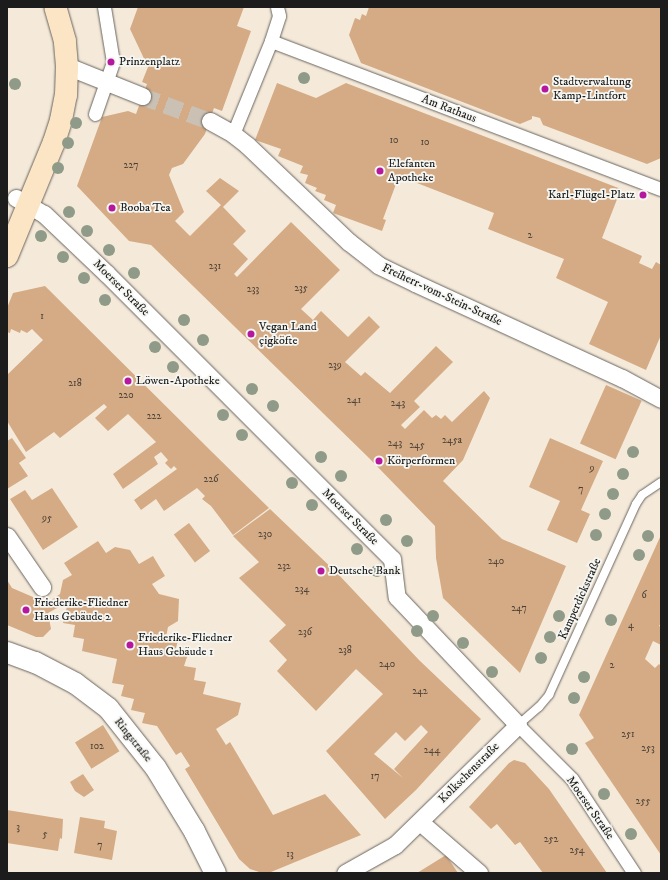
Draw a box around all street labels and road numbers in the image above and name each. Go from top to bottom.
street label: Am Rathaus [420,92,478,126]
street label: Moerser Straße [90,257,152,319]
street label: Freiherr-vom-Stein-Straße [380,261,504,329]
street label: Moerser Straße [319,486,381,548]
street label: Kamperdickstraße [556,556,604,642]
street label: Ringstraße [111,715,155,765]
street label: Kolkschenstraße [436,740,502,806]
street label: Moerser Straße [563,774,617,842]

